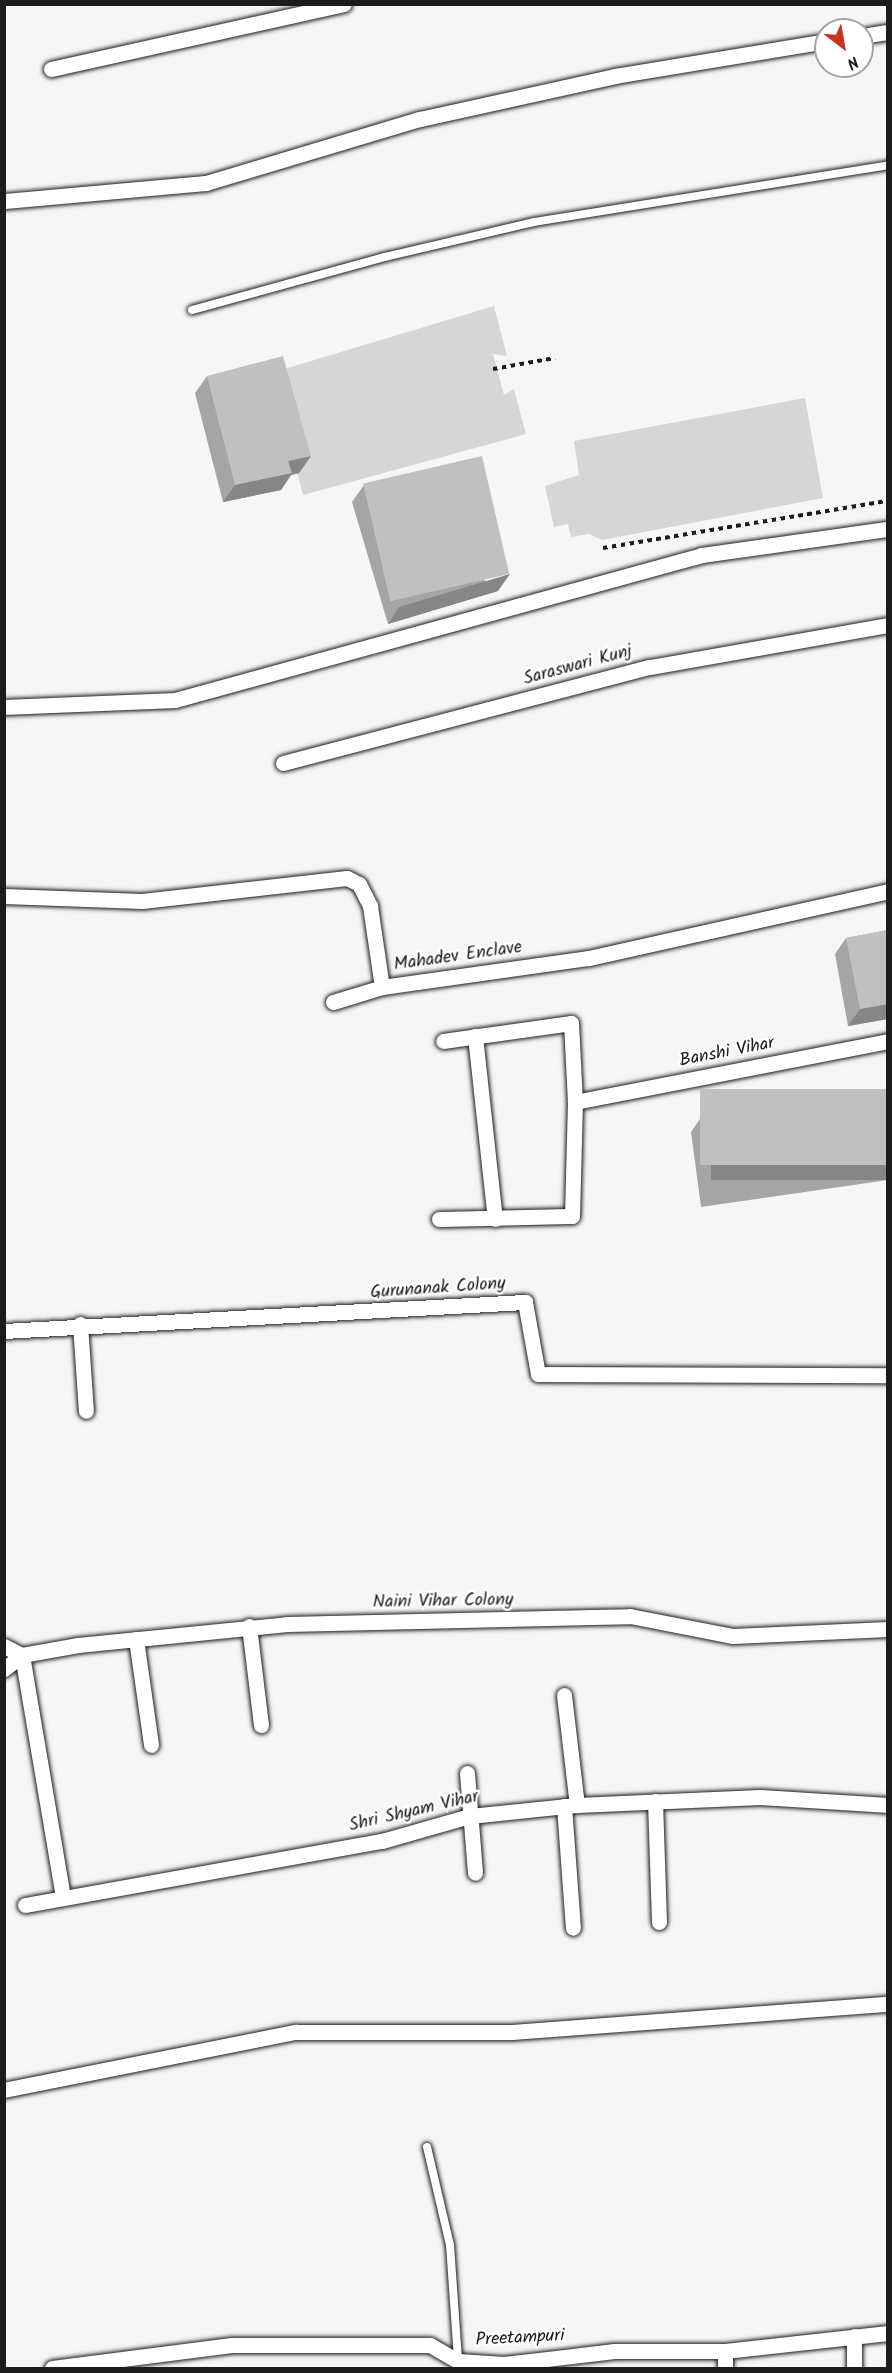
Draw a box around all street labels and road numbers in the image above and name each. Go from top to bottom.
street label: Saraswari Kunj [521,641,635,691]
street label: Mahadev Enclave [392,937,524,977]
street label: Banshi Vihar [678,1033,776,1073]
street label: Gurunanak Colony [370,1273,506,1305]
street label: Naini Vihar Colony [372,1590,514,1614]
street label: Shri Shyam Vihar [347,1787,481,1837]
street label: Preetampuri [475,2326,565,2352]

